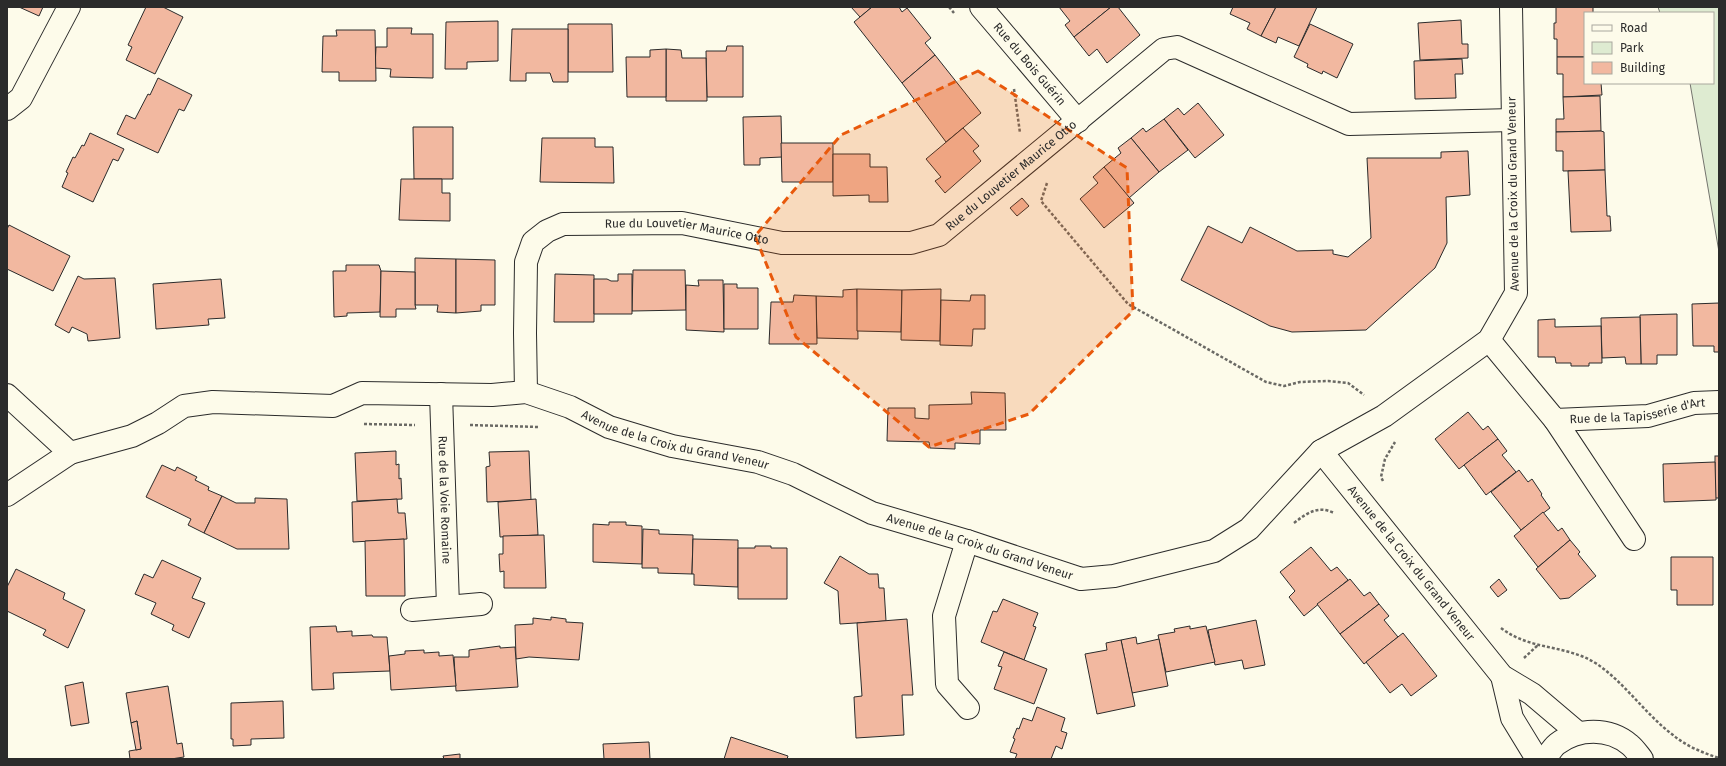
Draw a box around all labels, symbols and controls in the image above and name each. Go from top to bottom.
legend [1584,12,1714,84]
street label: Rue du Bois Guérin [991,20,1069,108]
text: Road [1620,21,1648,35]
text: Park [1620,41,1644,55]
text: Building [1620,61,1666,75]
street label: Avenue de la Croix du Grand Veneur [1504,96,1522,291]
street label: Rue du Louvetier Maurice Otto [943,117,1079,234]
street label: Rue du Louvetier Maurice Otto [605,216,770,247]
street label: Rue de la Tapisserie d'Art [1569,396,1706,426]
street label: Avenue de la Croix du Grand Veneur [579,407,771,472]
street label: Rue de la Voie Romaine [435,435,454,564]
street label: Avenue de la Croix du Grand Veneur [1345,483,1478,644]
street label: Avenue de la Croix du Grand Veneur [885,511,1075,583]

